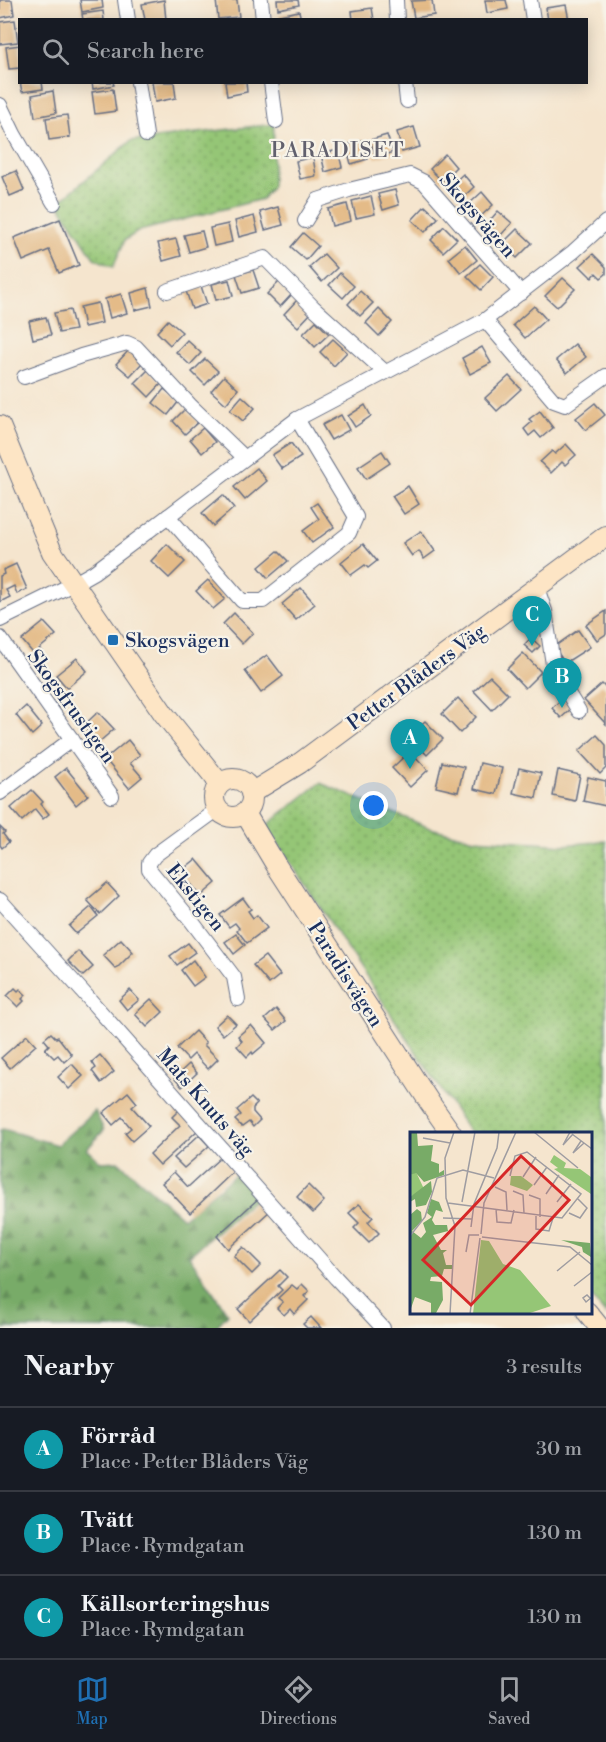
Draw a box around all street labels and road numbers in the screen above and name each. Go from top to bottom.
street label: Skogsvägen [433,168,521,264]
street label: Petter Blåders Väg [343,619,492,737]
street label: Skogsfrustigen [21,645,121,769]
street label: Ekstigen [160,859,230,937]
street label: Paradisvägen [301,917,388,1032]
street label: Mats Knuts väg [151,1043,259,1163]

